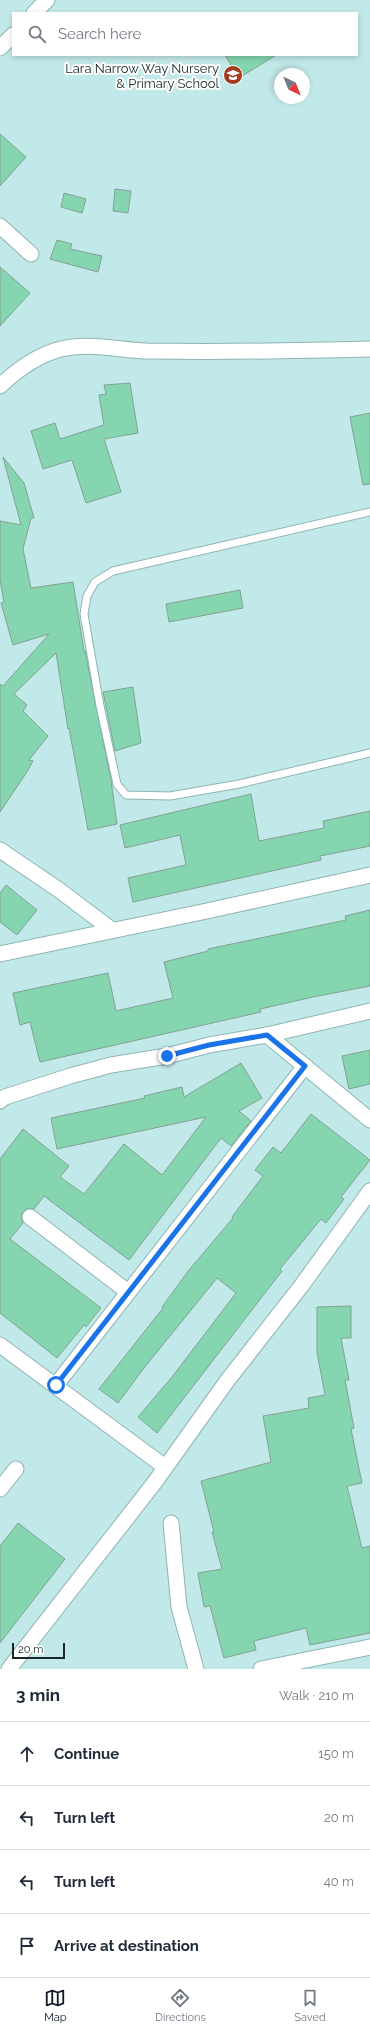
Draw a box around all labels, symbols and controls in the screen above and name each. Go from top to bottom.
search box [12,12,358,56]
icon: search [26,23,48,45]
text: Search here [58,25,141,43]
place label: Lara Narrow Way Nursery & Primary School [65,61,219,91]
school or university icon: Lara Narrow Way Nursery & Primary School [222,64,244,86]
north arrow [274,68,310,104]
route end [158,1047,176,1065]
route start [47,1376,65,1394]
scale bar [12,1641,65,1660]
text: 20 m [18,1643,43,1656]
text: 3 min [16,1685,60,1705]
text: Walk · 210 m [279,1688,354,1703]
icon: ahead [16,1743,38,1765]
text: Continue [54,1745,119,1763]
text: 150 m [318,1746,354,1761]
icon: left [16,1807,38,1829]
text: Turn left [54,1809,115,1827]
text: 20 m [324,1810,354,1825]
icon: left [16,1871,38,1893]
text: Turn left [54,1873,115,1891]
text: 40 m [324,1874,354,1889]
icon: arrive [16,1935,38,1957]
text: Arrive at destination [54,1937,199,1955]
tab: Map [44,1987,67,2024]
tab: Directions [155,1987,206,2024]
tab: Saved [294,1987,326,2024]

